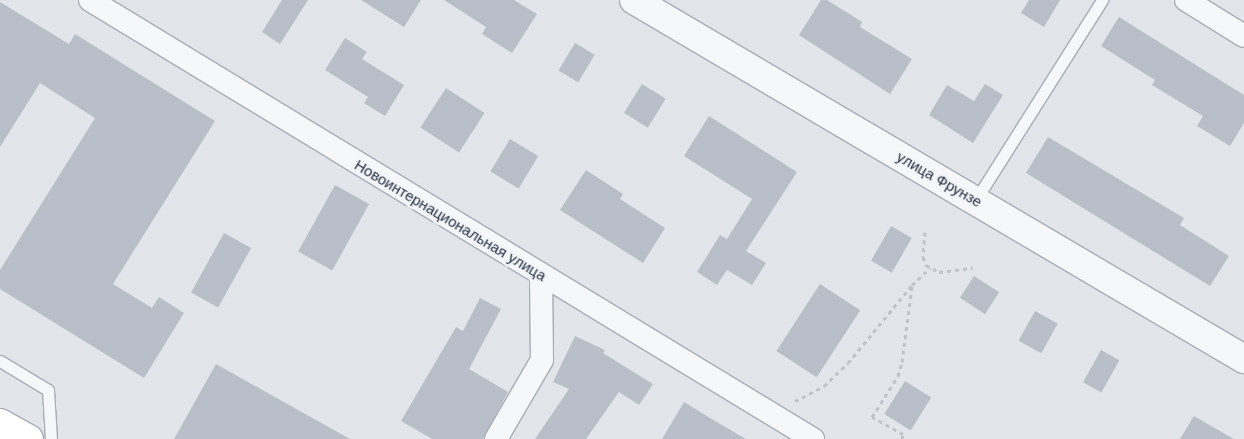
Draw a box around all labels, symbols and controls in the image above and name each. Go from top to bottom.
street label: улица Фрунзе [893,148,985,212]
street label: Новоинтернациональная улица [351,157,549,285]

